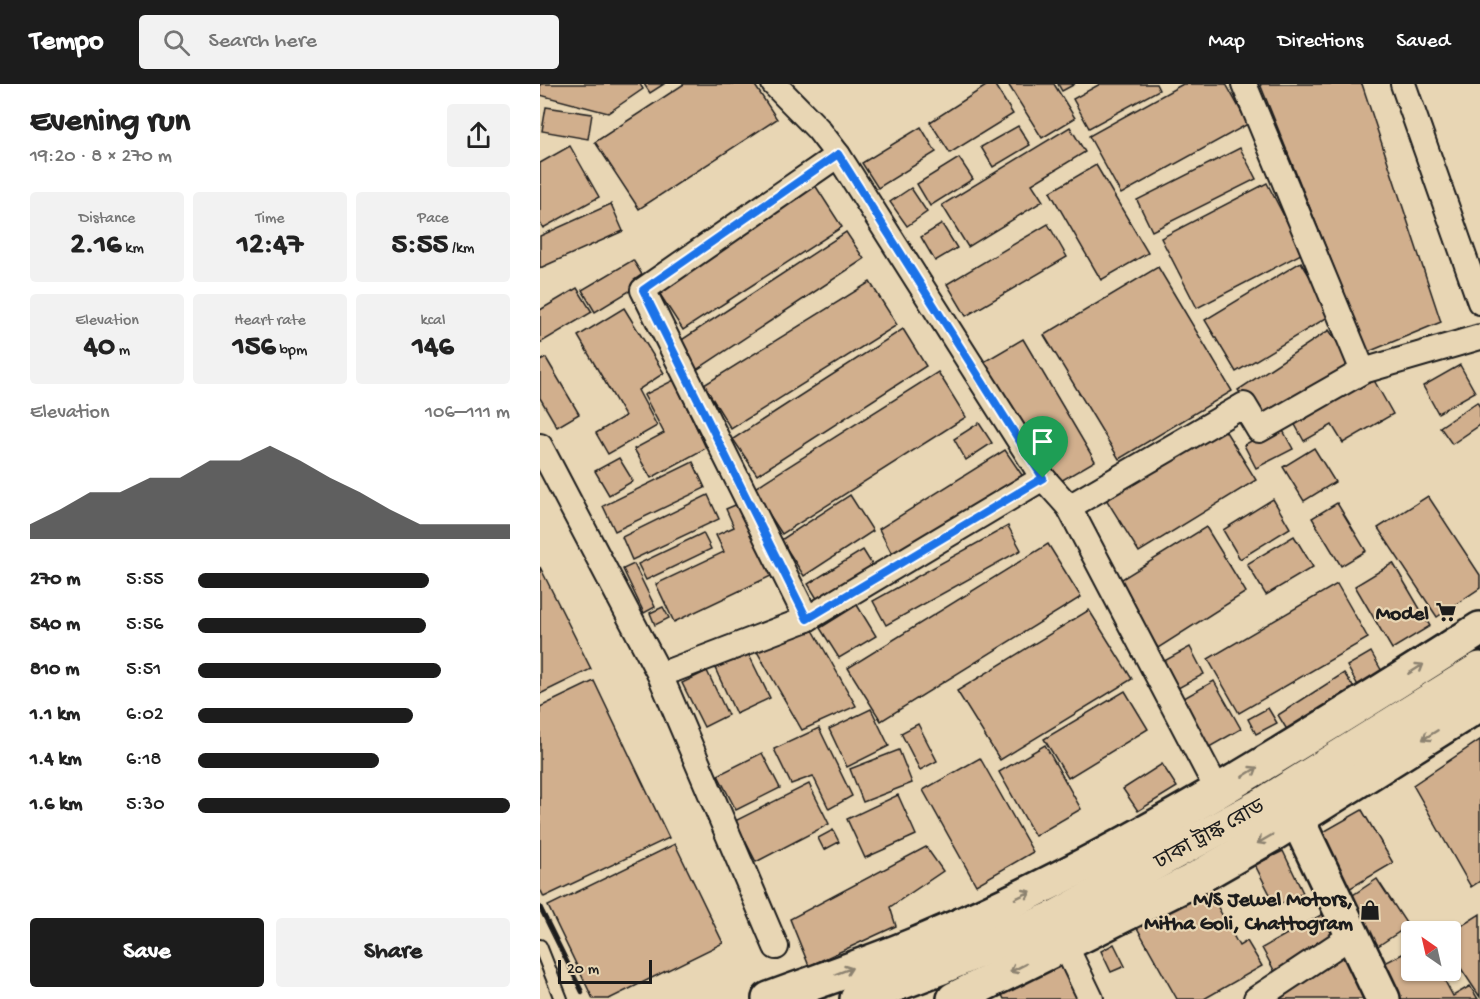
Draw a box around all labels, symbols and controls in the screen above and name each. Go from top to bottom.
search box [139,15,559,69]
text: Tempo [30,26,103,59]
icon: search [160,26,193,59]
text: Search here [208,29,317,55]
text: Map [1208,30,1245,55]
text: Directions [1278,30,1363,55]
text: Saved [1396,30,1450,55]
text: Evening run [30,104,190,142]
button: share [447,104,510,167]
text: 19:20 · 8 × 270 m [30,146,172,169]
text: Distance [79,210,135,229]
text: Time [255,210,285,229]
text: Pace [417,210,449,229]
text: 2.16 [70,229,122,264]
text: 12:47 [237,229,303,264]
text: 5:55 [392,229,448,264]
text: km [122,240,144,259]
text: /km [448,240,474,259]
text: Elevation [75,312,139,331]
text: Heart rate [234,312,306,331]
text: kcal [421,312,445,331]
text: 40 [84,331,115,366]
text: 156 [233,331,276,366]
text: 146 [412,331,454,366]
text: m [115,342,130,361]
text: bpm [276,342,307,361]
text: Elevation [30,402,110,425]
text: 106–111 m [425,402,510,425]
pin [1017,416,1068,478]
icon: arrive [1026,425,1059,458]
text: 270 m [30,569,81,592]
text: 5:55 [126,569,164,592]
supermarket icon: Model [1434,600,1458,624]
place label: Model [1376,603,1429,628]
text: 540 m [30,614,80,637]
text: 5:56 [126,614,163,637]
text: 810 m [30,659,79,682]
text: 5:51 [126,659,161,682]
one-way arrow [1407,663,1424,676]
text: 1.1 km [30,704,80,727]
text: 6:02 [126,704,164,727]
one-way arrow [1422,729,1439,742]
text: 1.4 km [30,749,82,772]
text: 6:18 [126,749,161,772]
one-way arrow [1241,765,1258,777]
street label: ঢাকা ট্রাঙ্ক রোড [1149,792,1271,877]
text: 1.6 km [30,794,82,817]
text: 5:30 [126,794,165,817]
one-way arrow [1257,833,1274,845]
one-way arrow [1014,888,1032,900]
place label: M/S Jewel Motors, Mitha Goli, Chattogram [1144,889,1353,938]
shop icon: M/S Jewel Motors, Mitha Goli, Chattogram [1358,898,1382,922]
button: Save [30,918,264,987]
button: Share [276,918,510,987]
north arrow [1401,921,1461,981]
map controls [1401,921,1461,981]
scale bar [558,957,652,984]
text: 20 m [567,961,599,980]
one-way arrow [1010,963,1028,975]
one-way arrow [834,965,853,976]

